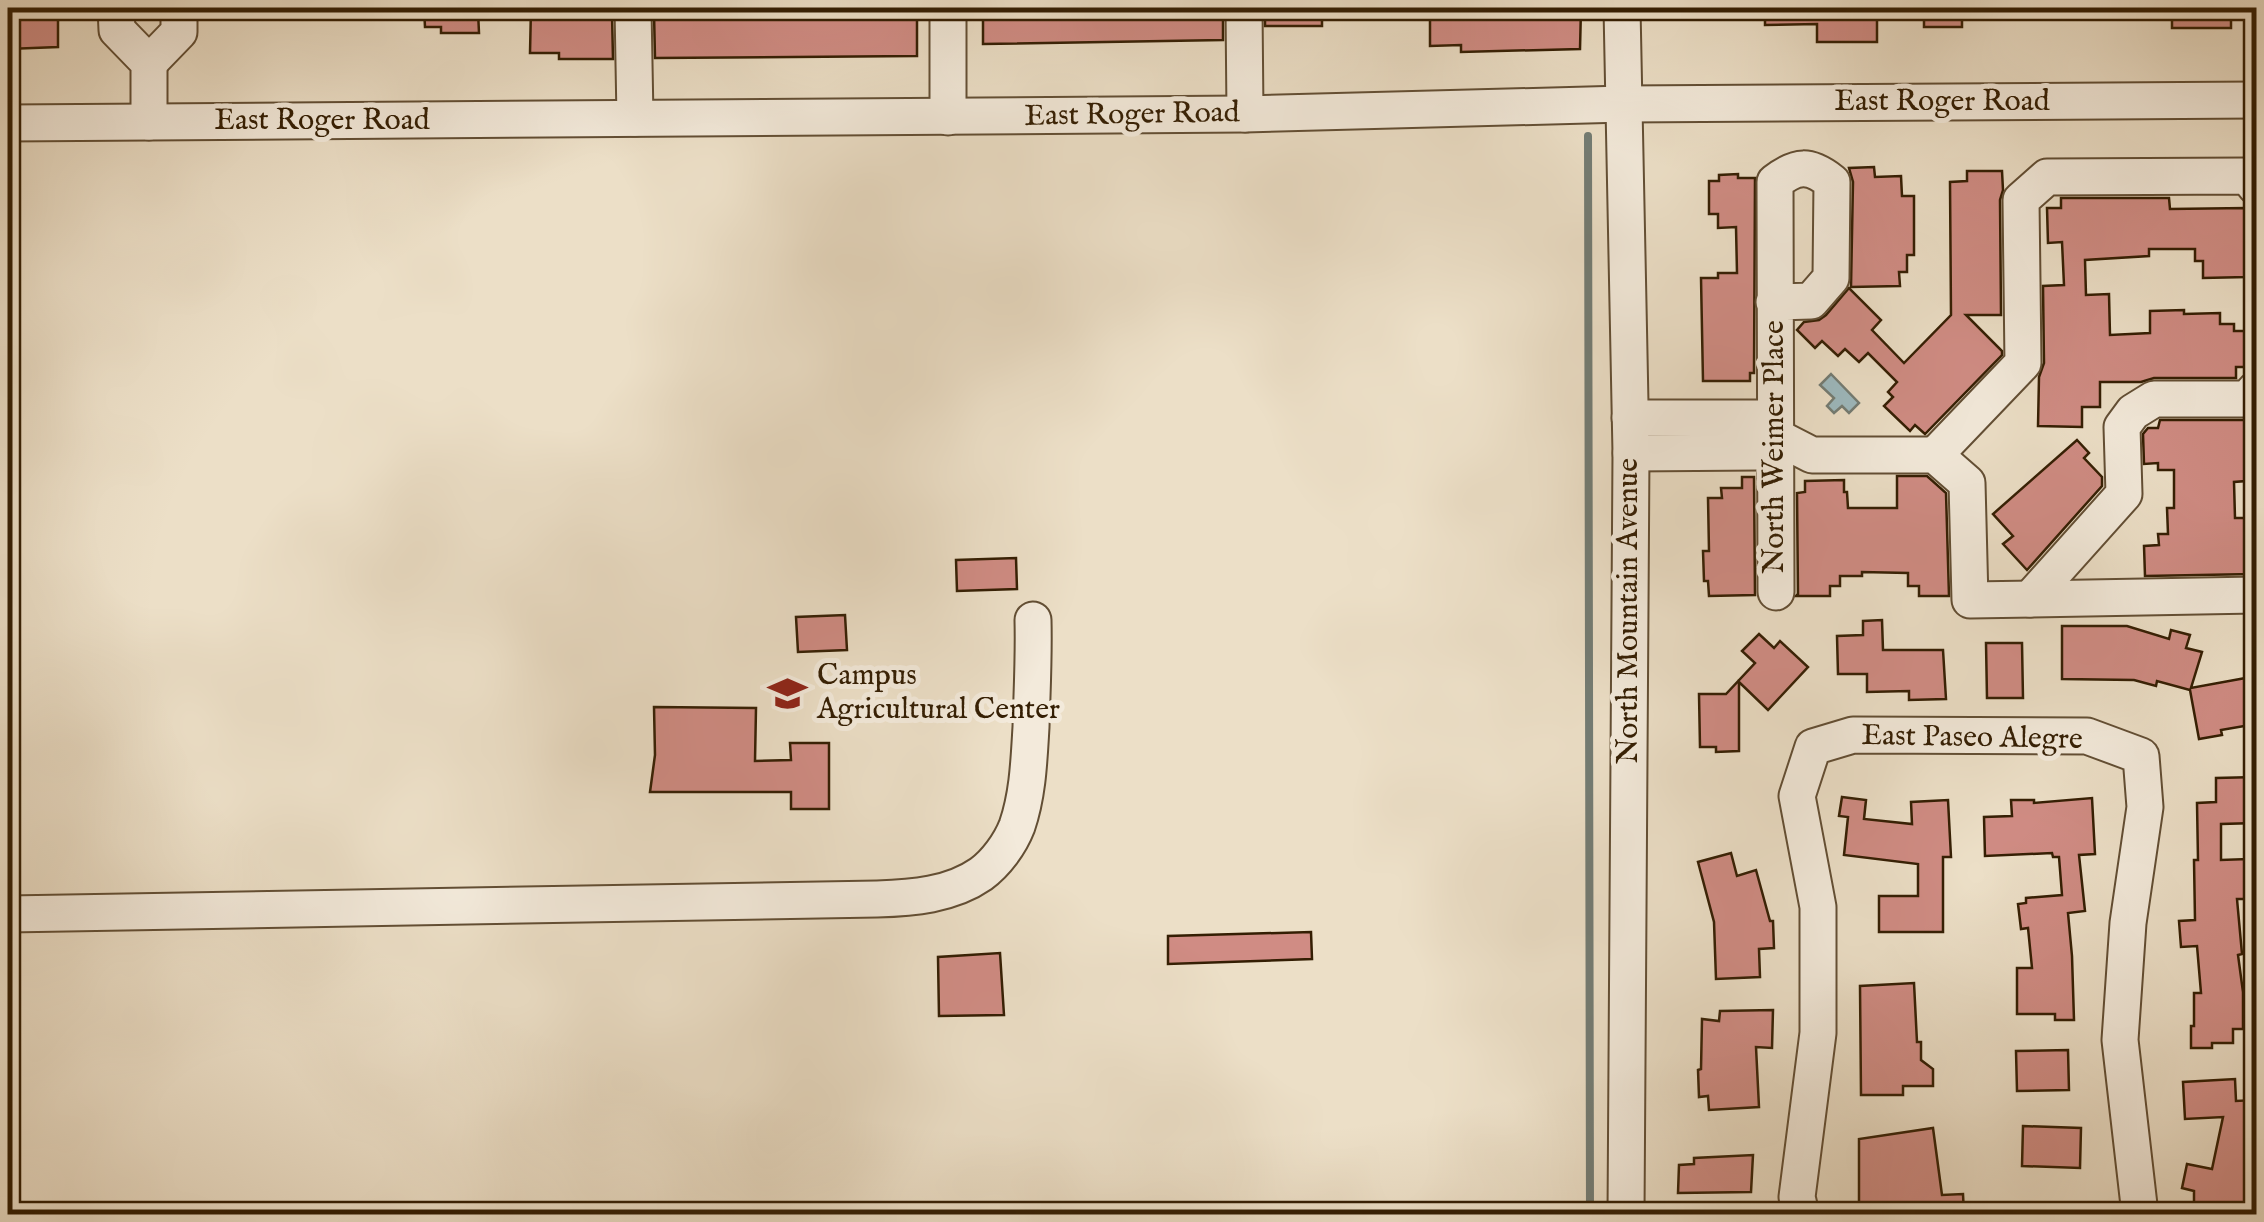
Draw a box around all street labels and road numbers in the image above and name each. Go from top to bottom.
street label: East Roger Road [1834,83,2051,121]
street label: East Roger Road [1024,94,1241,136]
street label: East Roger Road [214,102,431,140]
street label: North Weimer Place [1756,320,1794,574]
street label: North Mountain Avenue [1610,458,1648,764]
street label: East Paseo Alegre [1861,717,2083,759]

